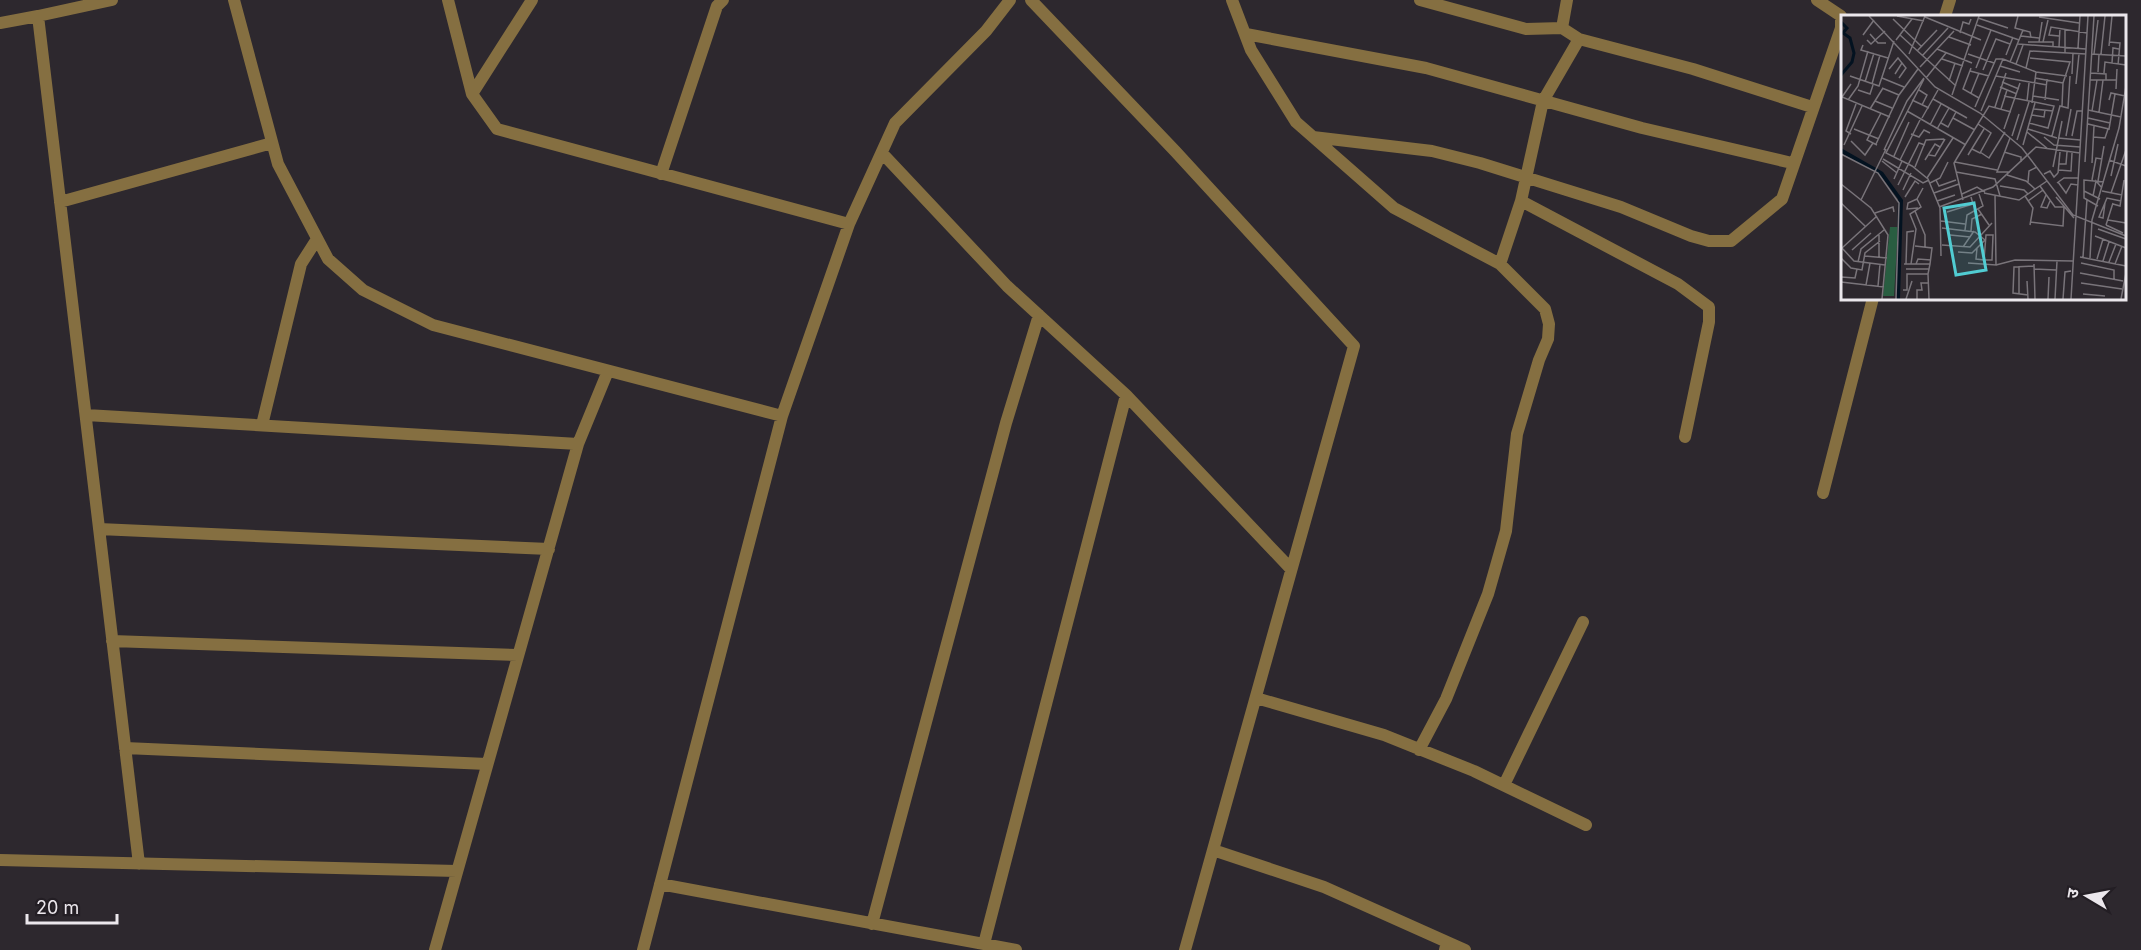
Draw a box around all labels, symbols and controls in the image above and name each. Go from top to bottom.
inset map [1841,15,2126,300]
north arrow [2057,866,2117,926]
text: उ [2062,886,2083,900]
scale bar [27,887,117,925]
text: 20 m [36,897,79,918]

